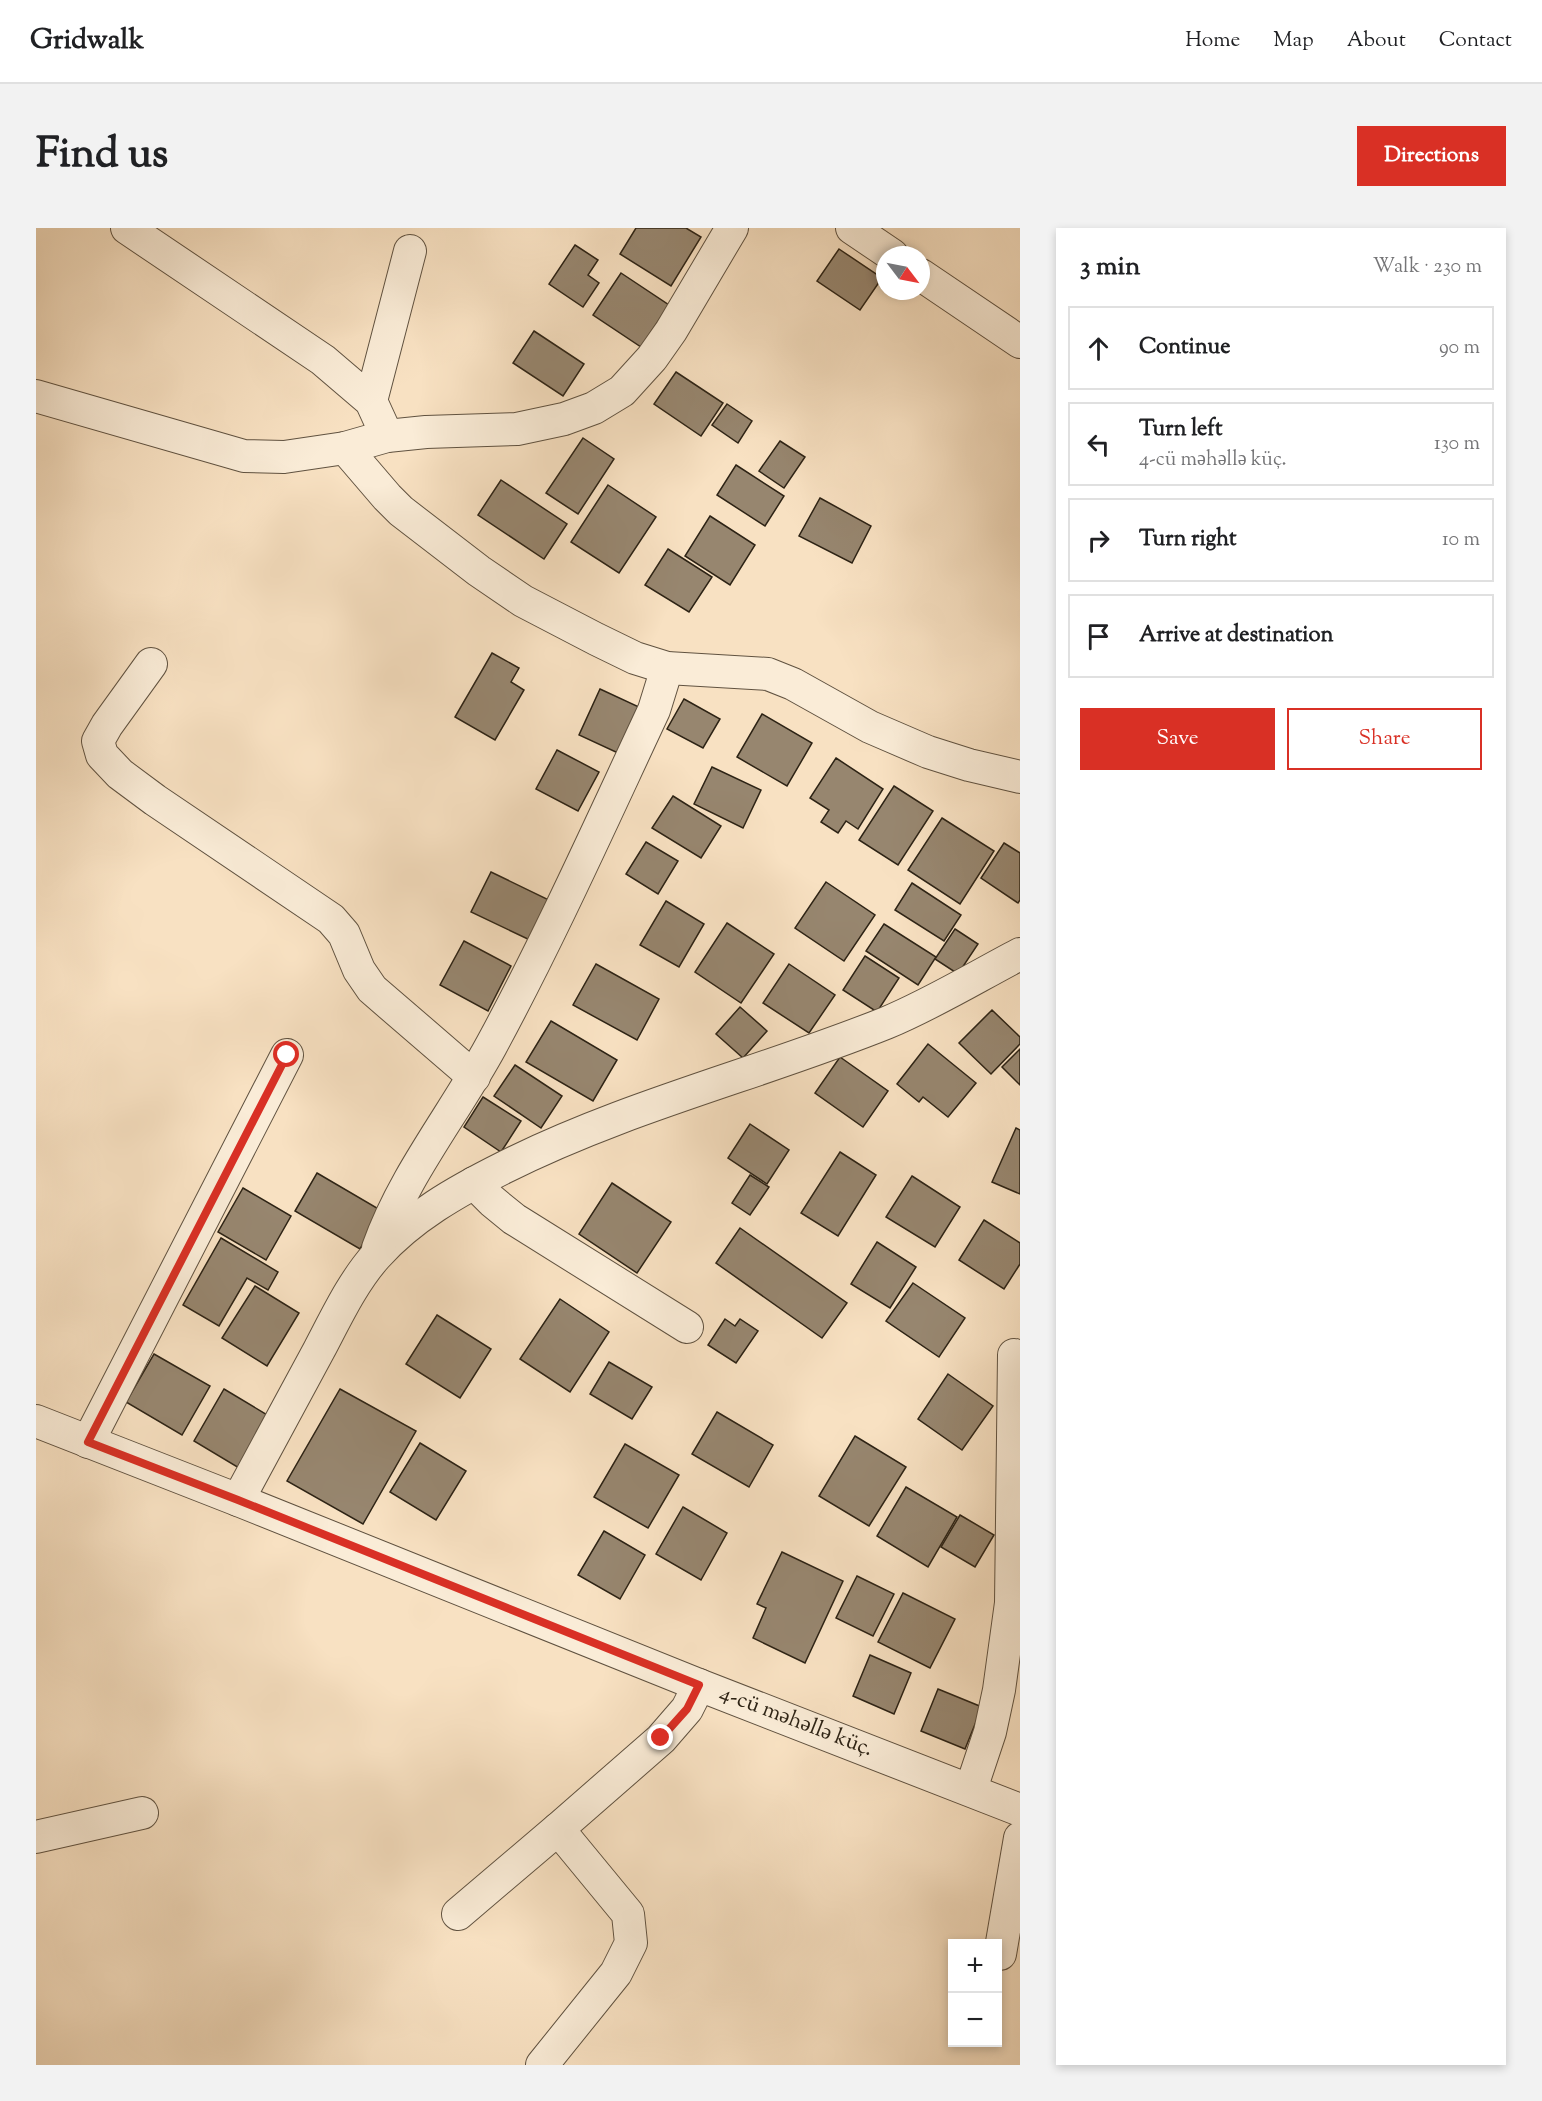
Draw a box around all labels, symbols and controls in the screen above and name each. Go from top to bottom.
text: Gridwalk [30,21,144,61]
text: Home [1185,26,1240,56]
text: Map [1273,26,1314,56]
text: About [1347,26,1406,56]
text: Contact [1439,26,1512,56]
text: Find us [36,126,168,186]
button: Directions [1357,126,1506,186]
north arrow [876,246,930,300]
text: 3 min [1080,249,1140,286]
text: Walk · 230 m [1373,253,1482,282]
icon: ahead [1082,332,1115,365]
text: Continue [1139,332,1230,364]
text: 90 m [1439,334,1480,363]
text: Turn left [1139,414,1222,446]
icon: left [1082,428,1115,461]
text: 130 m [1434,430,1480,459]
text: 4-cü məhəllə küç. [1139,446,1286,475]
icon: right [1082,524,1115,557]
text: Turn right [1139,524,1236,556]
text: 10 m [1442,526,1480,555]
icon: arrive [1082,620,1115,653]
text: Arrive at destination [1139,620,1334,652]
button: Save [1080,708,1275,770]
button: Share [1287,708,1482,770]
route start [273,1041,299,1067]
street label: 4-cü məhəllə küç. [715,1678,877,1766]
route end [647,1724,673,1750]
map controls [948,1939,1002,2047]
button: + [948,1939,1002,1993]
button: − [948,1993,1002,2047]

